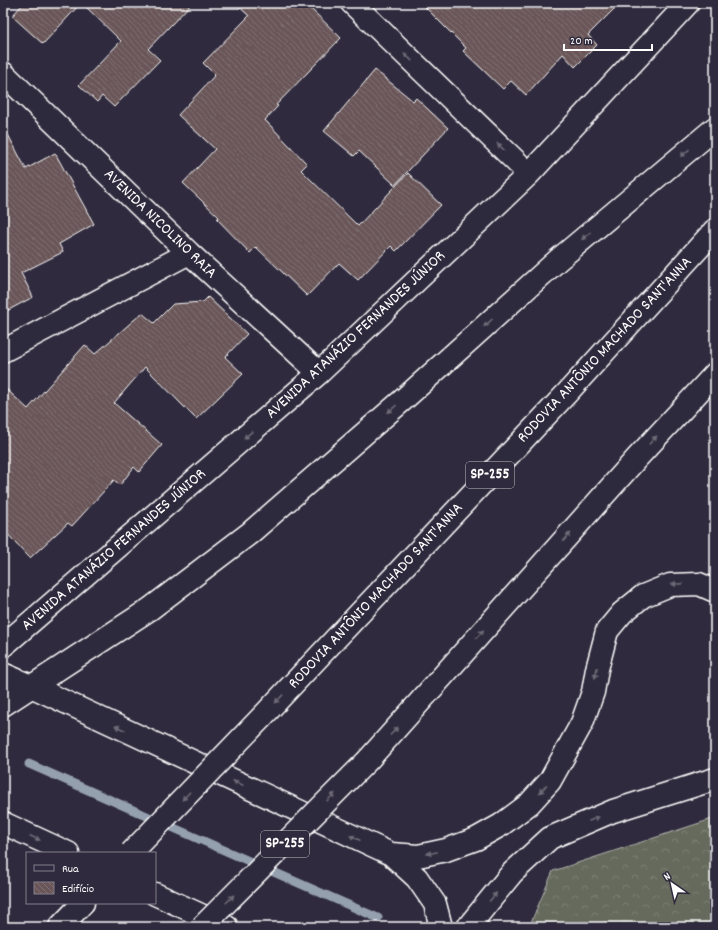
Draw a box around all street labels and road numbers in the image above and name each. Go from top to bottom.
street label: AVENIDA NICOLINO RAIA [98,164,222,284]
street label: AVENIDA ATANÁZIO FERNANDES JÚNIOR [261,245,451,425]
street label: RODOVIA ANTÔNIO MACHADO SANT'ANNA [512,251,698,448]
road number: SP-255 [466,462,514,488]
street label: AVENIDA ATANÁZIO FERNANDES JÚNIOR [17,463,212,637]
street label: RODOVIA ANTÔNIO MACHADO SANT'ANNA [283,497,469,694]
road number: SP-255 [261,831,309,857]

